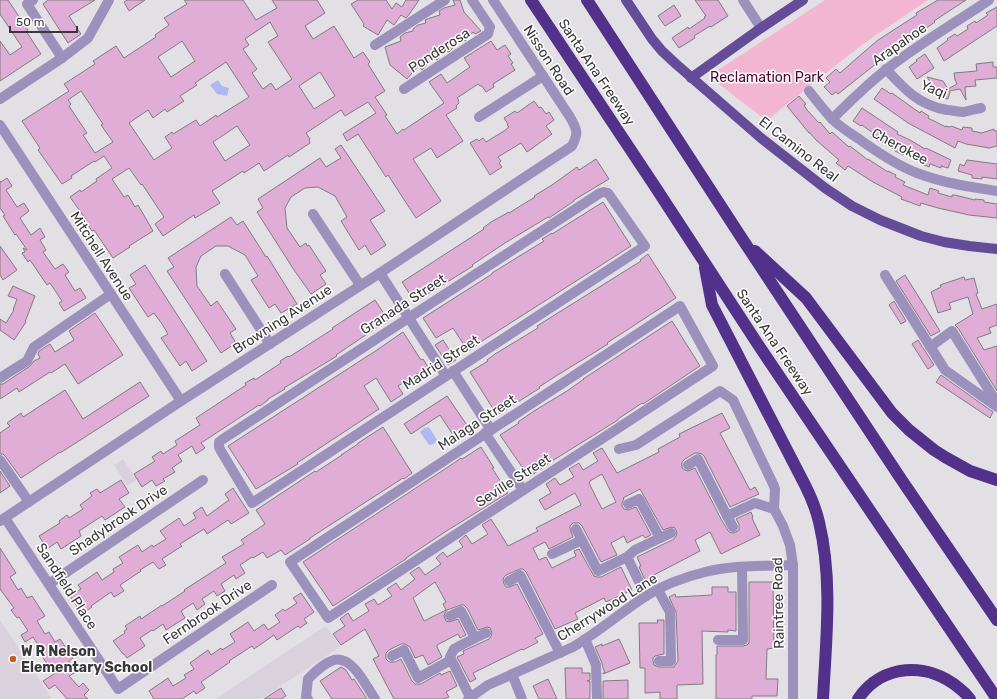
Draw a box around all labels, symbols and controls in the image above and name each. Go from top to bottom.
scale bar [10,8,77,34]
text: 50 m [16,15,44,29]
street label: Santa Ana Freeway [555,16,639,129]
street label: Arapahoe [869,19,930,69]
street label: Nisson Road [520,22,578,99]
street label: Ponderosa [405,24,473,77]
park label: Reclamation Park [710,69,825,86]
street label: Yaqi [918,76,950,103]
street label: El Camino Real [756,113,842,186]
street label: Cherokee [869,125,931,168]
street label: Mitchell Avenue [66,208,137,304]
street label: Granada Street [357,270,450,338]
street label: Browning Avenue [230,281,335,358]
street label: Santa Ana Freeway [733,286,817,399]
street label: Madrid Street [400,331,483,394]
street label: Malaga Street [435,391,520,454]
street label: Seville Street [473,450,554,511]
street label: Shadybrook Drive [66,481,171,560]
street label: Sandfield Place [32,540,101,633]
street label: Raintree Road [769,557,788,649]
street label: Cherrywood Lane [554,570,661,645]
street label: Fernbrook Drive [160,576,255,648]
place label: W R Nelson Elementary School [21,643,152,676]
marker: W R Nelson Elementary School [8,654,18,664]

